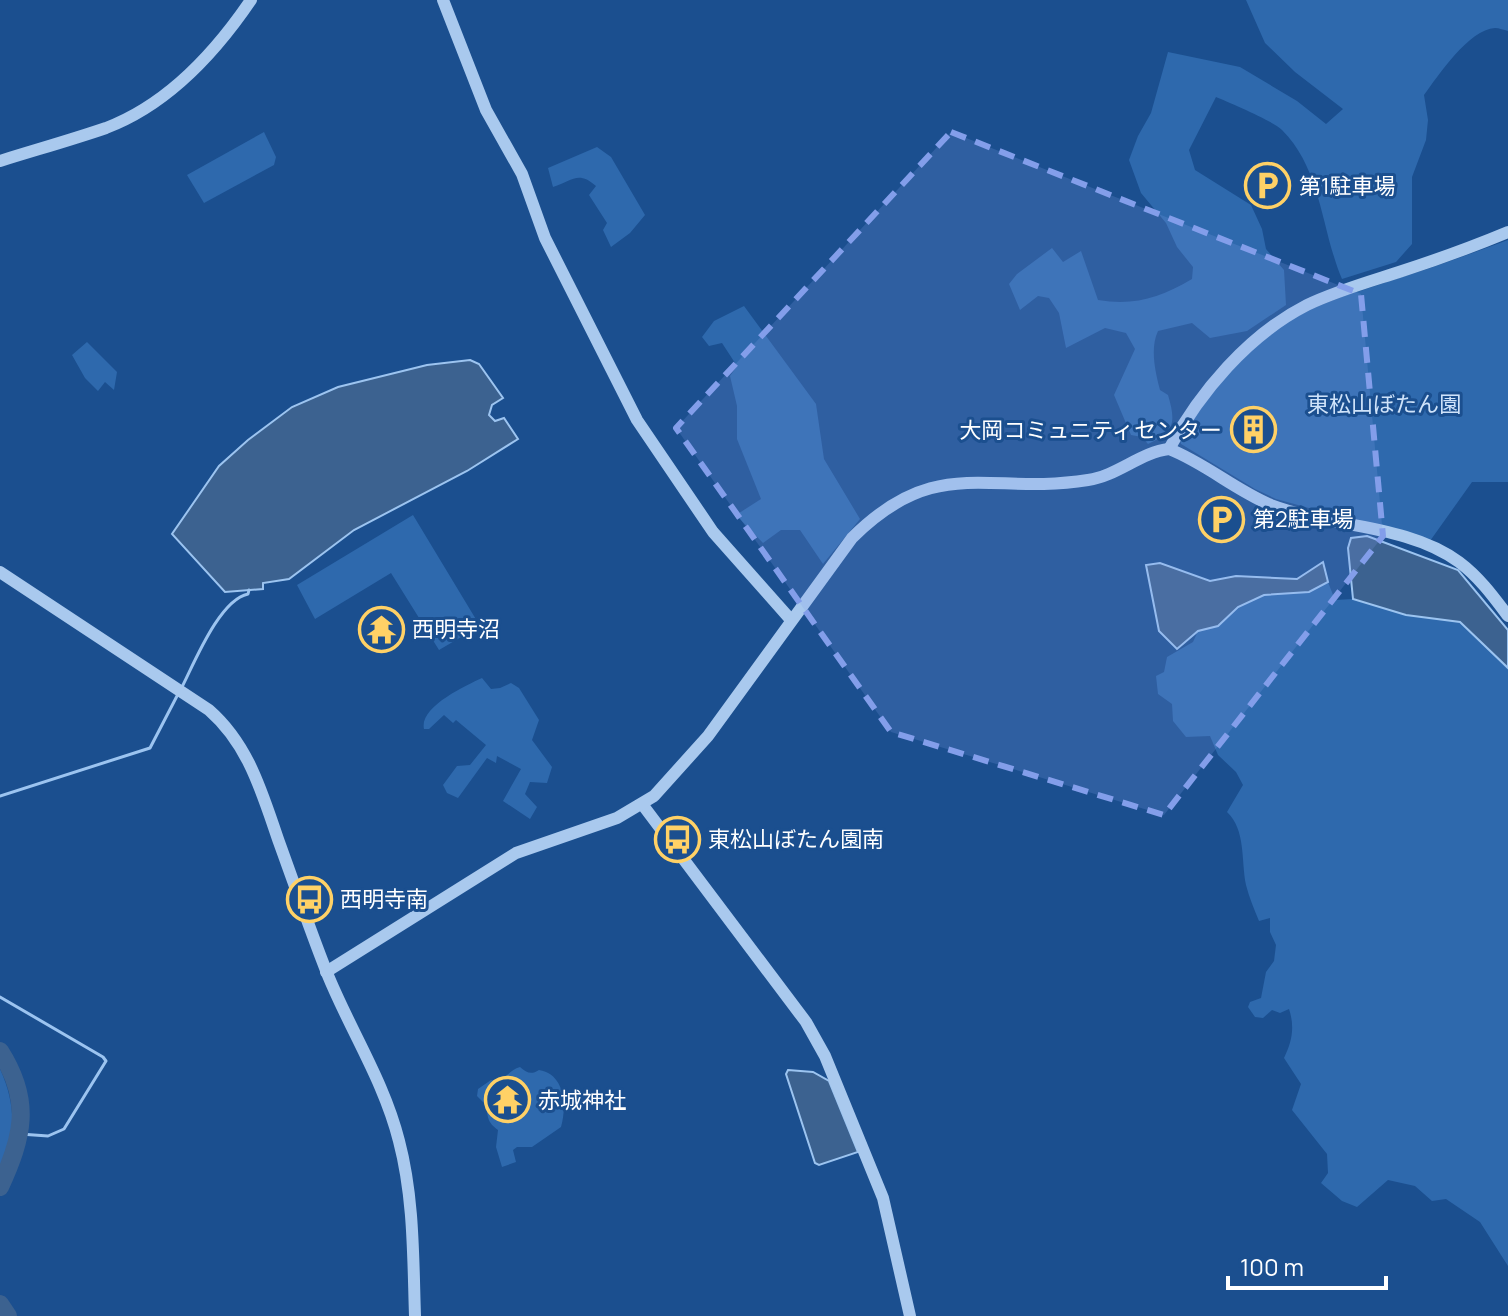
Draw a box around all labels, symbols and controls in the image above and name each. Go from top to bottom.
parking icon: 第1駐車場 [1244,162,1292,210]
place label: 第1駐車場 [1299,171,1396,201]
park label: 東松山ぼたん園 [1307,389,1461,419]
building icon: 大岡コミュニティセンター [1229,406,1277,454]
place label: 大岡コミュニティセンター [959,415,1222,445]
parking icon: 第2駐車場 [1198,495,1246,543]
place label: 第2駐車場 [1253,504,1354,534]
temple icon: 西明寺沼 [357,605,405,653]
place label: 西明寺沼 [412,614,500,644]
bus stop icon: 東松山ぼたん園南 [653,815,701,863]
place label: 東松山ぼたん園南 [708,824,884,854]
bus stop icon: 西明寺南 [285,875,333,923]
place label: 西明寺南 [340,884,428,914]
temple icon: 赤城神社 [483,1076,531,1124]
place label: 赤城神社 [538,1085,626,1115]
scale bar [1228,1240,1386,1290]
text: 100 m [1240,1250,1304,1283]

